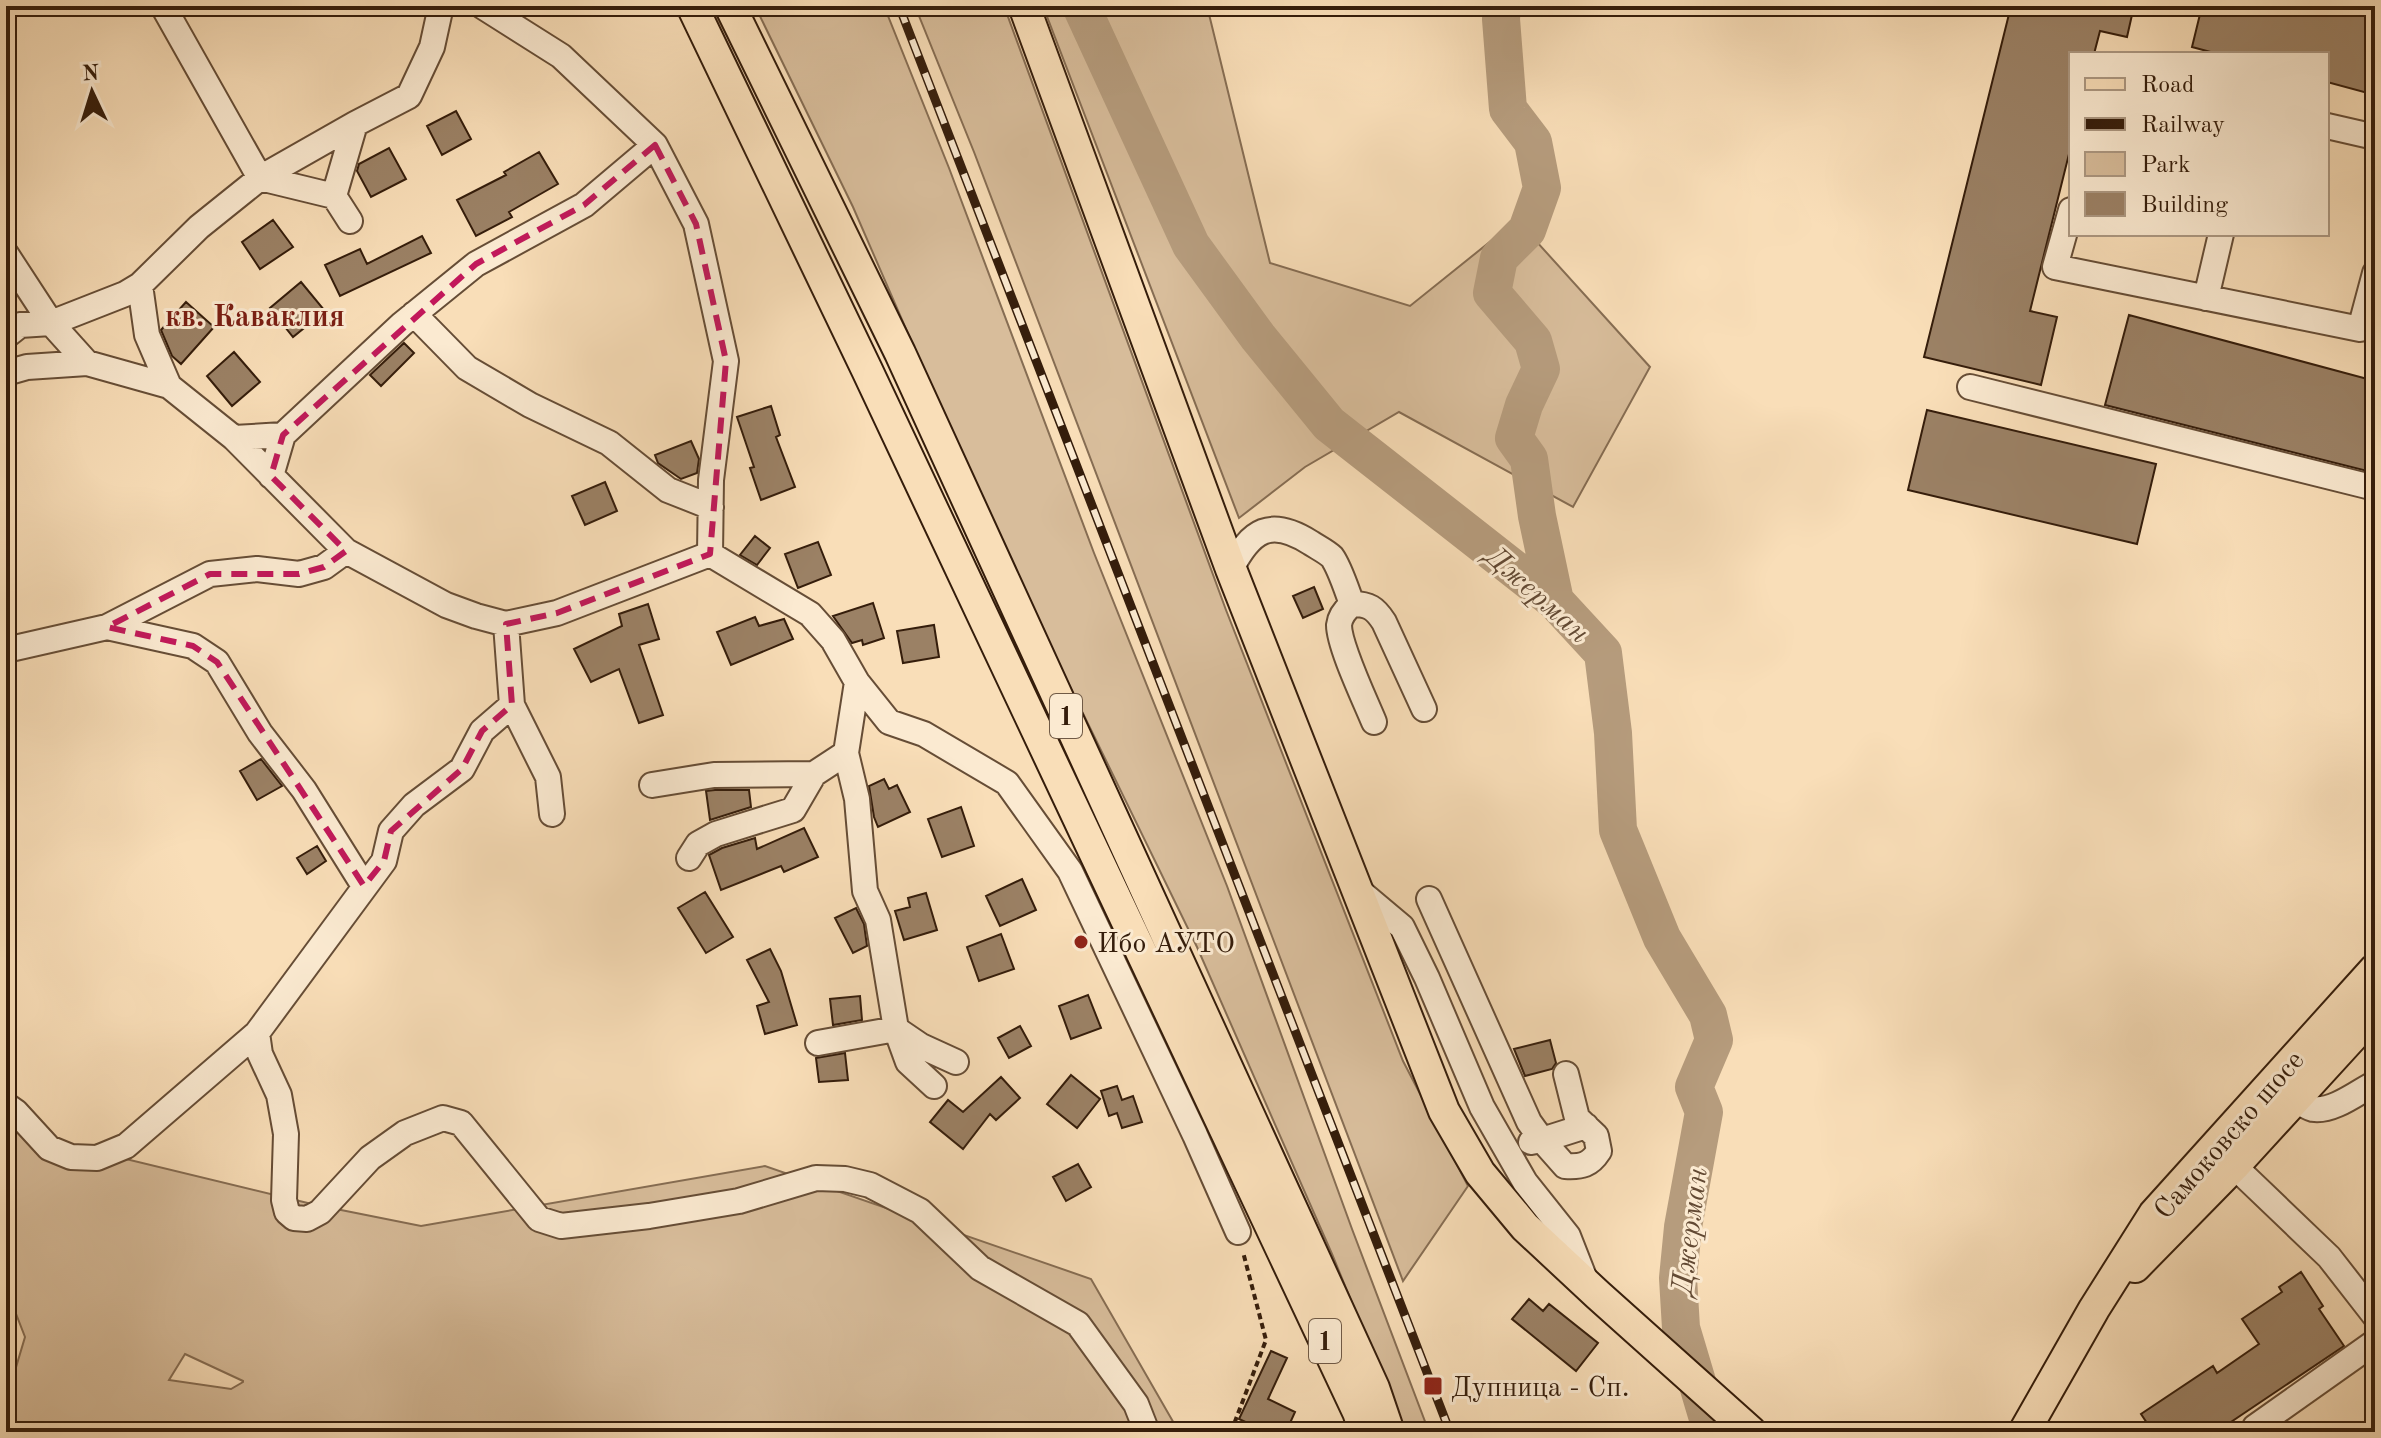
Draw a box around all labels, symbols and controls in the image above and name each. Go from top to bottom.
north arrow [52,52,132,132]
legend [2069,52,2329,236]
text: N [82,62,100,86]
text: Road [2141,74,2194,98]
text: Railway [2141,114,2225,138]
text: Park [2141,154,2190,178]
text: Building [2141,194,2228,218]
district label: кв. Каваклия [165,303,345,333]
water label: Джерман [1476,539,1594,650]
road number: 1 [1050,694,1082,738]
place label: Ибо АУТО [1097,931,1235,959]
marker: Ибо АУТО [1072,933,1090,951]
street label: Самоковско шосе [2150,1047,2310,1225]
water label: Джерман [1668,1166,1714,1301]
road number: 1 [1309,1319,1341,1363]
marker: Дупница - Сп. [1422,1375,1444,1397]
place label: Дупница - Сп. [1451,1375,1629,1403]

